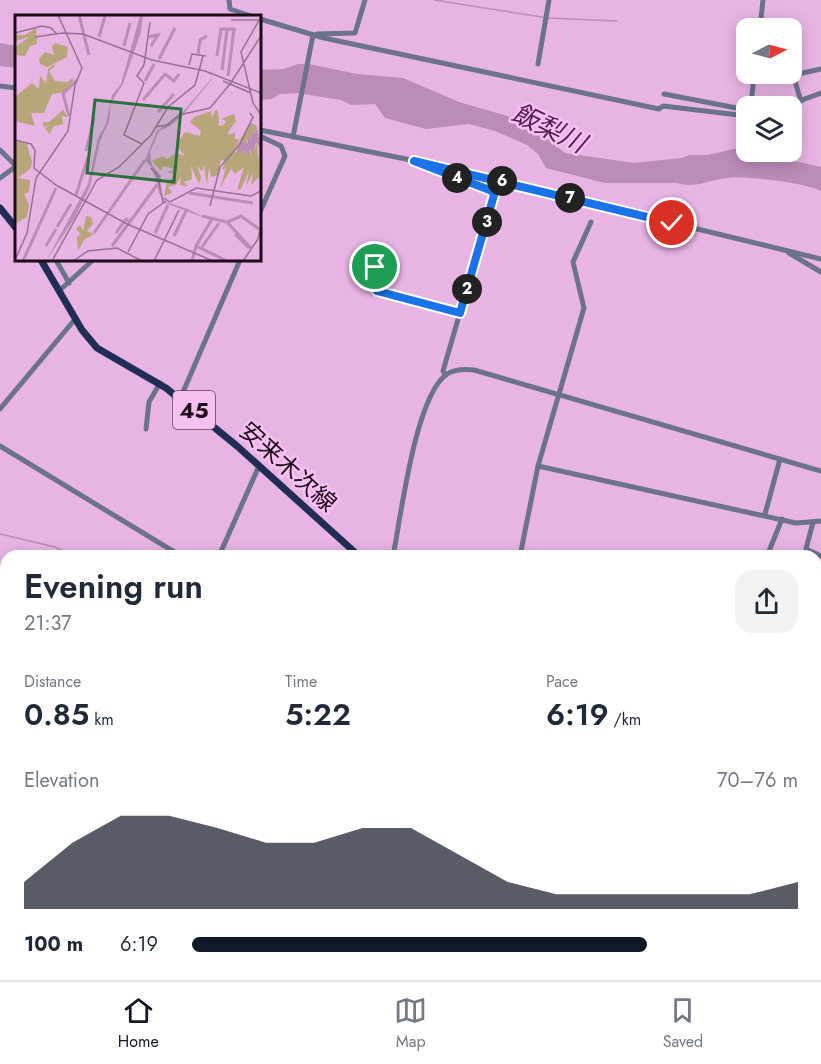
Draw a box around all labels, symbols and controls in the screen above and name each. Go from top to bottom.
inset map [15,15,261,261]
north arrow [736,18,802,84]
map controls [736,18,802,162]
water label: 飯梨川 [506,94,595,163]
button: layers [736,96,802,162]
pin: 4 [442,163,472,193]
text: 4 [451,166,463,189]
pin: 6 [487,166,517,196]
text: 6 [497,169,507,192]
pin: 7 [555,183,585,213]
text: 7 [565,186,575,209]
pin [646,197,697,248]
icon: check [655,206,688,239]
pin: 3 [472,207,502,237]
text: 3 [482,210,492,233]
pin [349,241,400,292]
icon: arrive [358,250,391,283]
pin: 2 [452,274,482,304]
text: 2 [462,277,472,300]
road number: 45 [173,391,215,429]
street label: 安来木次線 [232,413,345,520]
text: Evening run [24,563,203,610]
button: share [735,570,798,633]
text: 21:37 [24,609,72,638]
text: Distance [24,670,81,693]
text: Time [285,670,317,693]
text: Pace [546,670,578,693]
text: 0.85 [24,693,89,736]
text: 5:22 [285,693,351,736]
text: 6:19 [546,693,609,736]
text: km [89,708,114,731]
text: /km [609,708,641,731]
text: Elevation [24,766,99,795]
text: 70–76 m [717,766,798,795]
text: 100 m [24,930,83,959]
text: 6:19 [120,930,158,959]
tab: Home [118,994,159,1053]
tab: Map [394,994,427,1053]
tab: Saved [663,994,703,1053]

